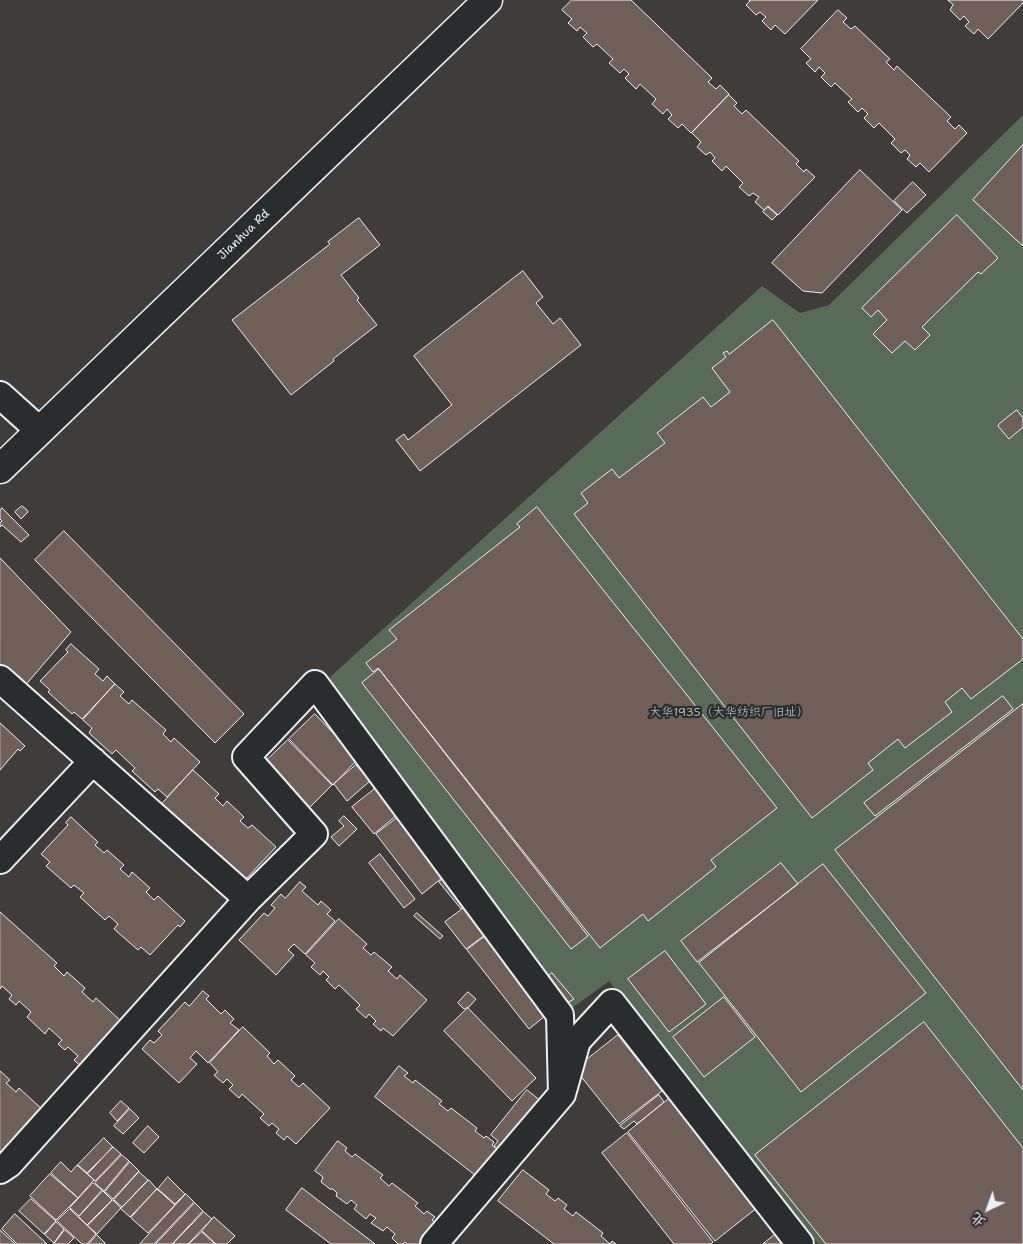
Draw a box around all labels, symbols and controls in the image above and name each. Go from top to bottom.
street label: Jianhua Rd [215,207,273,263]
park label: 大华1935（大华纺织厂旧址） [649,706,809,720]
north arrow [963,1184,1013,1234]
text: 北 [967,1209,989,1232]

